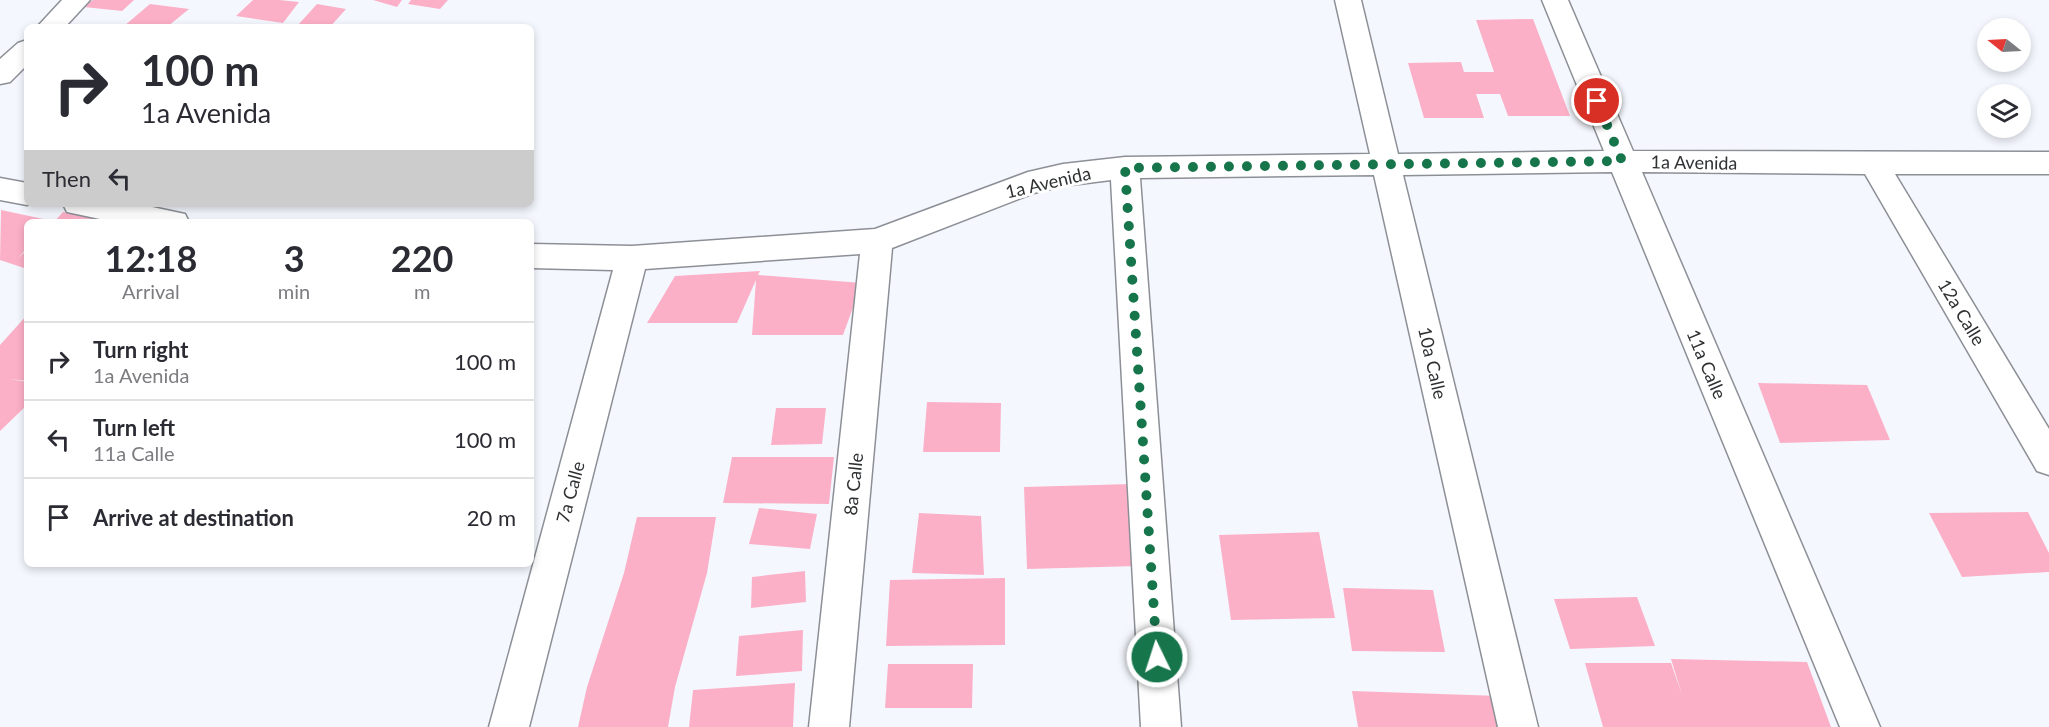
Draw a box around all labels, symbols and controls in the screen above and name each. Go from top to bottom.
north arrow [1977,18,2031,72]
map controls [1977,18,2031,138]
text: 100 m [141,45,259,95]
icon: right [42,48,120,126]
pin [1571,75,1622,126]
icon: arrive [1580,84,1613,117]
button: layers [1977,84,2031,138]
text: 1a Avenida [141,96,271,129]
street label: 1a Avenida [1650,150,1738,174]
icon: left [103,162,136,195]
street label: 1a Avenida [1003,162,1093,202]
text: Then [42,165,91,192]
text: 12:18 [105,236,197,280]
text: 3 [284,236,305,280]
text: 220 [391,236,453,280]
street label: 12a Calle [1934,275,1990,349]
text: Arrival [122,279,180,303]
text: min [278,279,310,303]
text: m [414,279,430,303]
street label: 10a Calle [1414,325,1452,401]
street label: 11a Calle [1683,326,1731,402]
text: Turn right [93,336,188,363]
icon: right [42,345,75,378]
text: 100 m [454,348,516,375]
text: 1a Avenida [93,363,189,387]
text: Turn left [93,414,175,441]
icon: left [42,423,75,456]
text: 100 m [454,426,516,453]
text: 11a Calle [93,441,175,465]
street label: 8a Calle [839,452,867,516]
street label: 7a Calle [551,459,589,525]
icon: arrive [42,501,75,534]
text: Arrive at destination [93,504,294,531]
text: 20 m [467,504,516,531]
position arrow [1125,625,1189,689]

